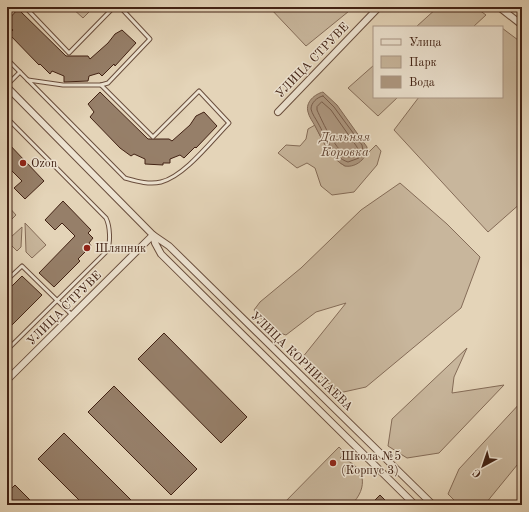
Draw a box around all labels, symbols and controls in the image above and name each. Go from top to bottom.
street label: УЛИЦА СТРУВЕ [274,21,351,101]
legend [373,26,503,98]
text: Улица [409,37,442,49]
text: Парк [409,57,437,69]
text: Вода [409,77,435,89]
water label: Дальняя Коровка [318,131,370,159]
marker: Ozon [18,158,28,168]
place label: Ozon [31,158,58,170]
marker: Шляпник [82,243,92,253]
place label: Шляпник [95,243,146,255]
street label: УЛИЦА СТРУВЕ [25,269,104,348]
street label: УЛИЦА КОРНИЛАЕВА [248,310,355,414]
north arrow [463,446,503,486]
place label: Школа №5 (Корпус 3) [341,450,401,477]
marker: Школа №5 (Корпус 3) [328,458,338,468]
text: С [471,466,484,479]

